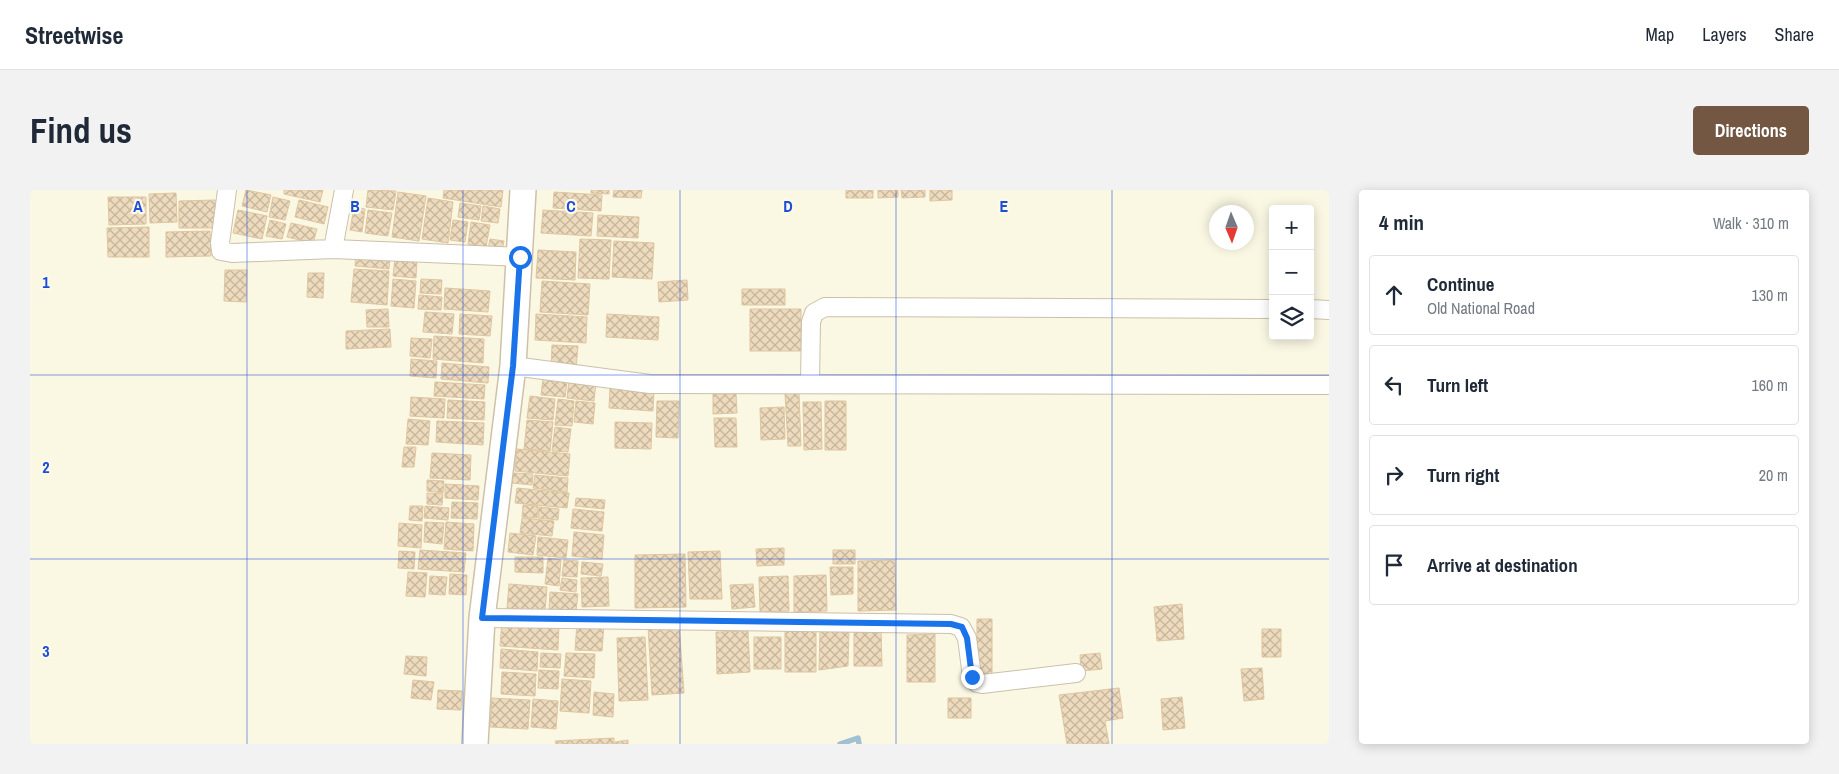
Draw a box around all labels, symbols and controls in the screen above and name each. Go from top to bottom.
text: Streetwise [25,19,123,51]
text: Map [1646,22,1674,47]
text: Layers [1702,22,1747,47]
text: Share [1775,22,1814,47]
button: Directions [1693,106,1809,155]
text: Find us [30,107,132,154]
text: A [133,195,143,217]
text: B [350,195,360,217]
text: C [566,195,576,217]
text: D [783,195,793,217]
text: E [1000,195,1009,217]
north arrow [1209,205,1254,250]
map controls [1269,205,1314,340]
button: + [1269,205,1314,250]
text: 4 min [1379,208,1424,237]
text: Walk · 310 m [1713,212,1789,234]
route start [509,246,532,269]
button: − [1269,250,1314,295]
text: 1 [42,271,50,293]
text: Continue [1427,271,1495,297]
icon: ahead [1380,281,1408,309]
text: 130 m [1752,284,1788,306]
button: layers [1269,295,1314,340]
text: Old National Road [1427,297,1535,319]
icon: left [1380,371,1408,399]
text: Turn left [1427,372,1488,398]
text: 160 m [1752,374,1788,396]
text: 2 [42,456,50,478]
icon: right [1380,461,1408,489]
text: Turn right [1427,462,1499,488]
text: 20 m [1759,464,1788,486]
icon: arrive [1380,551,1408,579]
text: Arrive at destination [1427,552,1578,578]
text: 3 [42,640,50,662]
route end [961,666,984,689]

